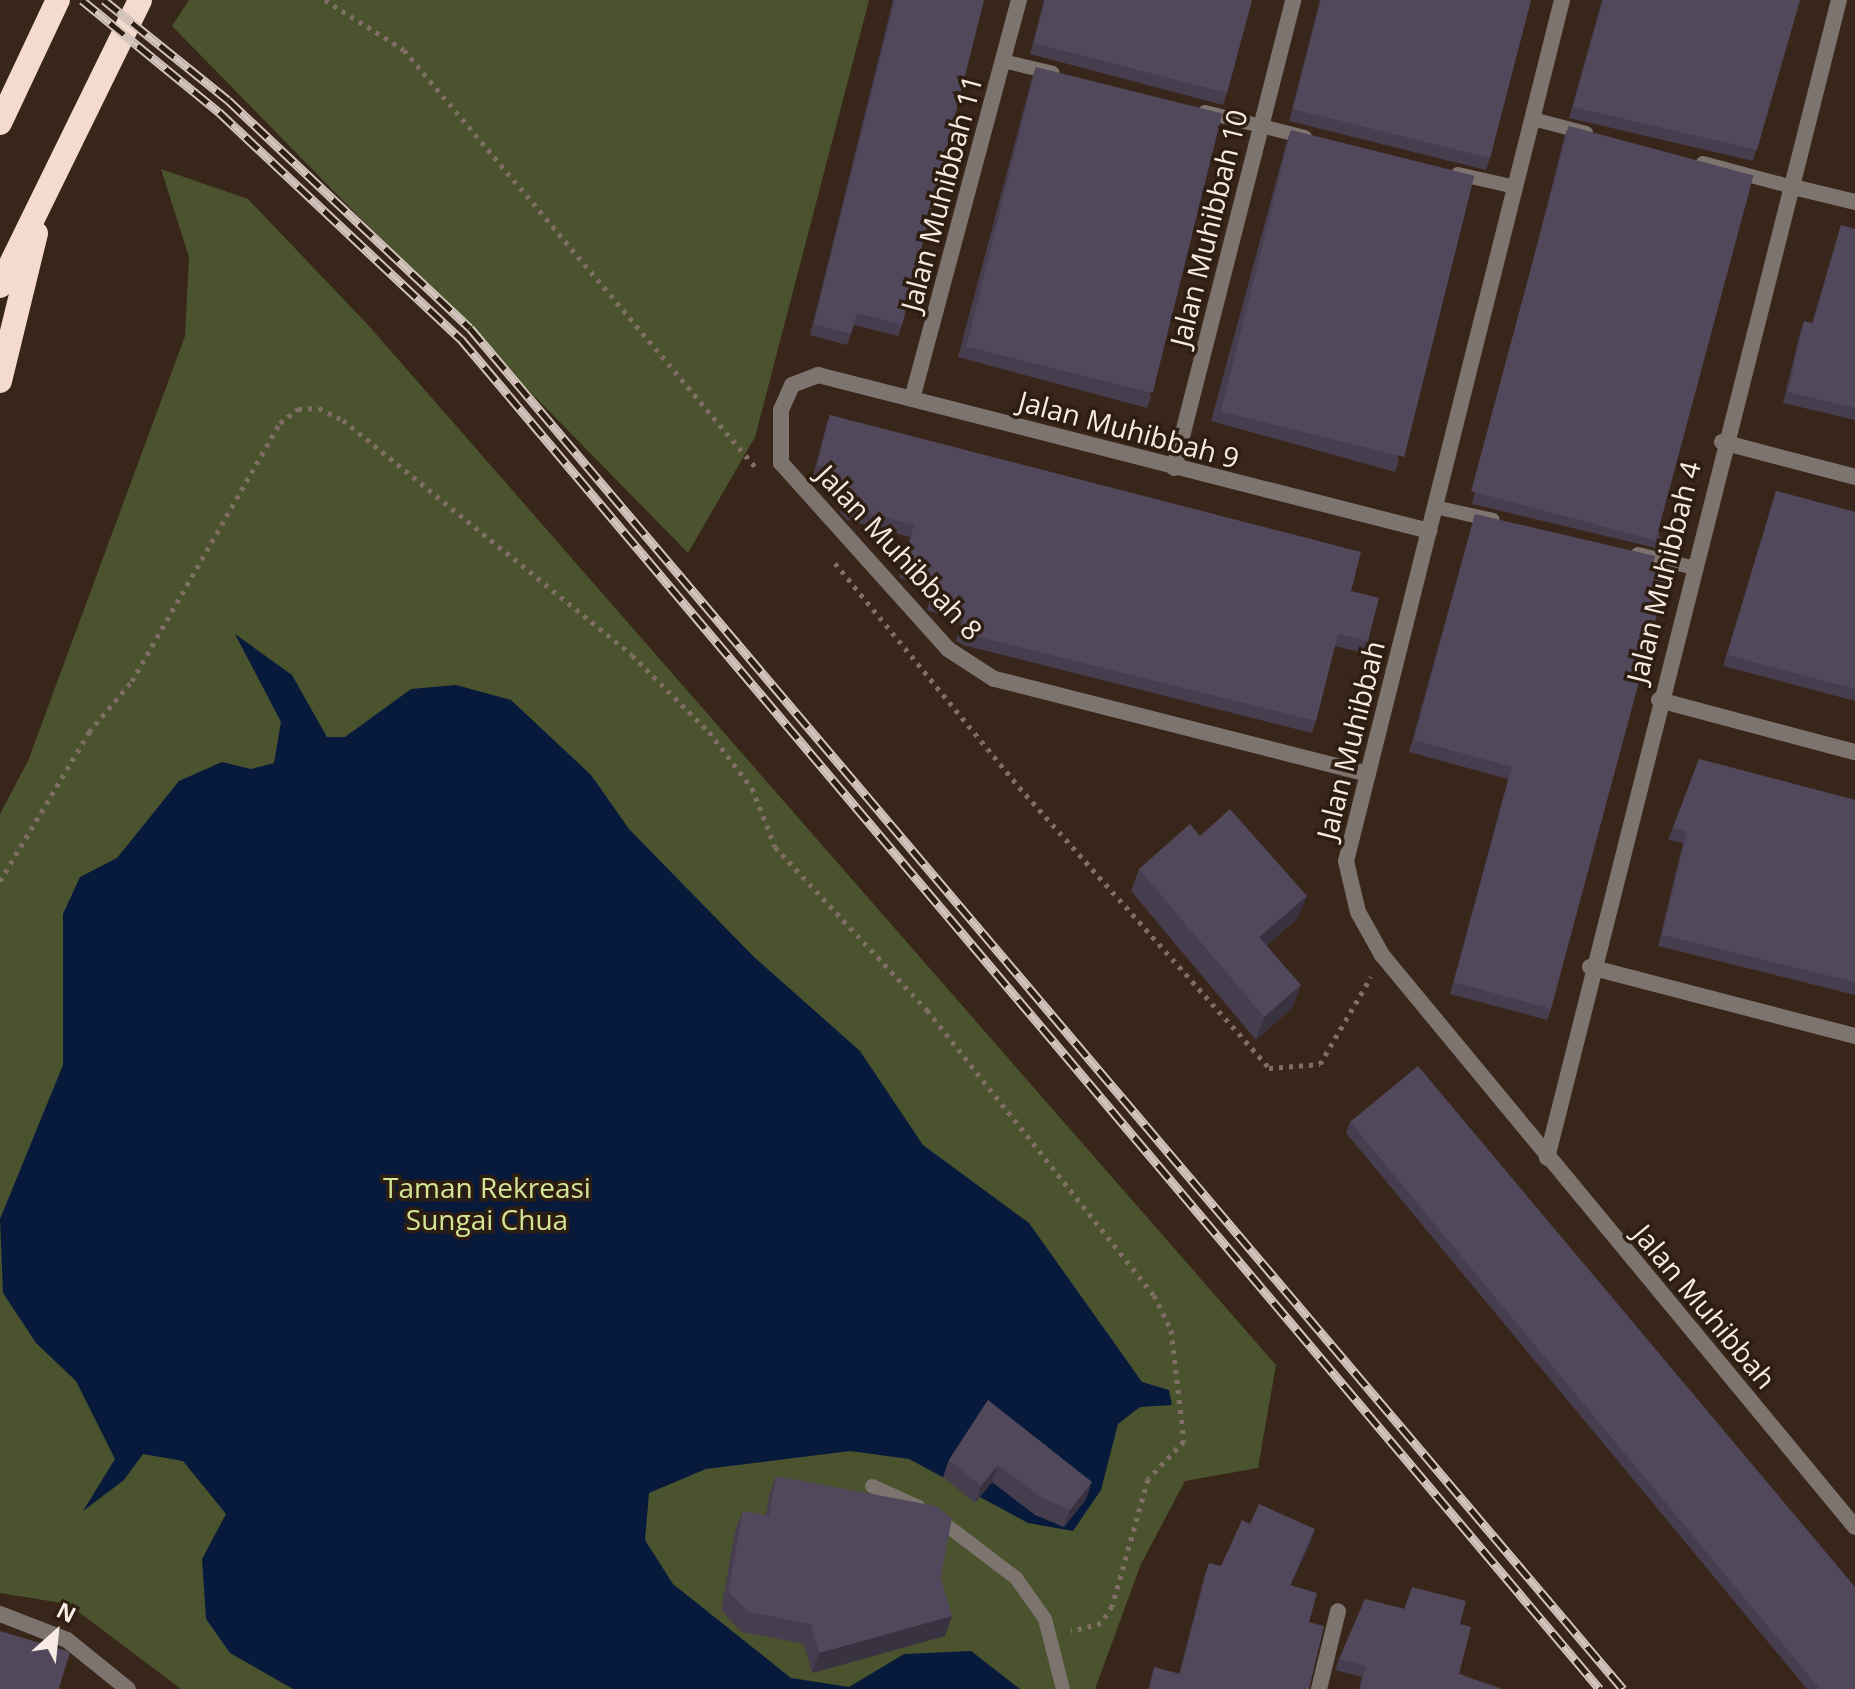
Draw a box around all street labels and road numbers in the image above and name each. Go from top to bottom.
street label: Jalan Muhibbah 11 [893,71,989,315]
street label: Jalan Muhibbah 10 [1162,106,1254,350]
street label: Jalan Muhibbah 9 [1015,383,1243,475]
street label: Jalan Muhibbah 8 [810,458,990,646]
street label: Jalan Muhibbah 4 [1619,458,1707,686]
street label: Jalan Muhibbah [1309,637,1391,843]
street label: Jalan Muhibbah [1627,1217,1783,1395]

